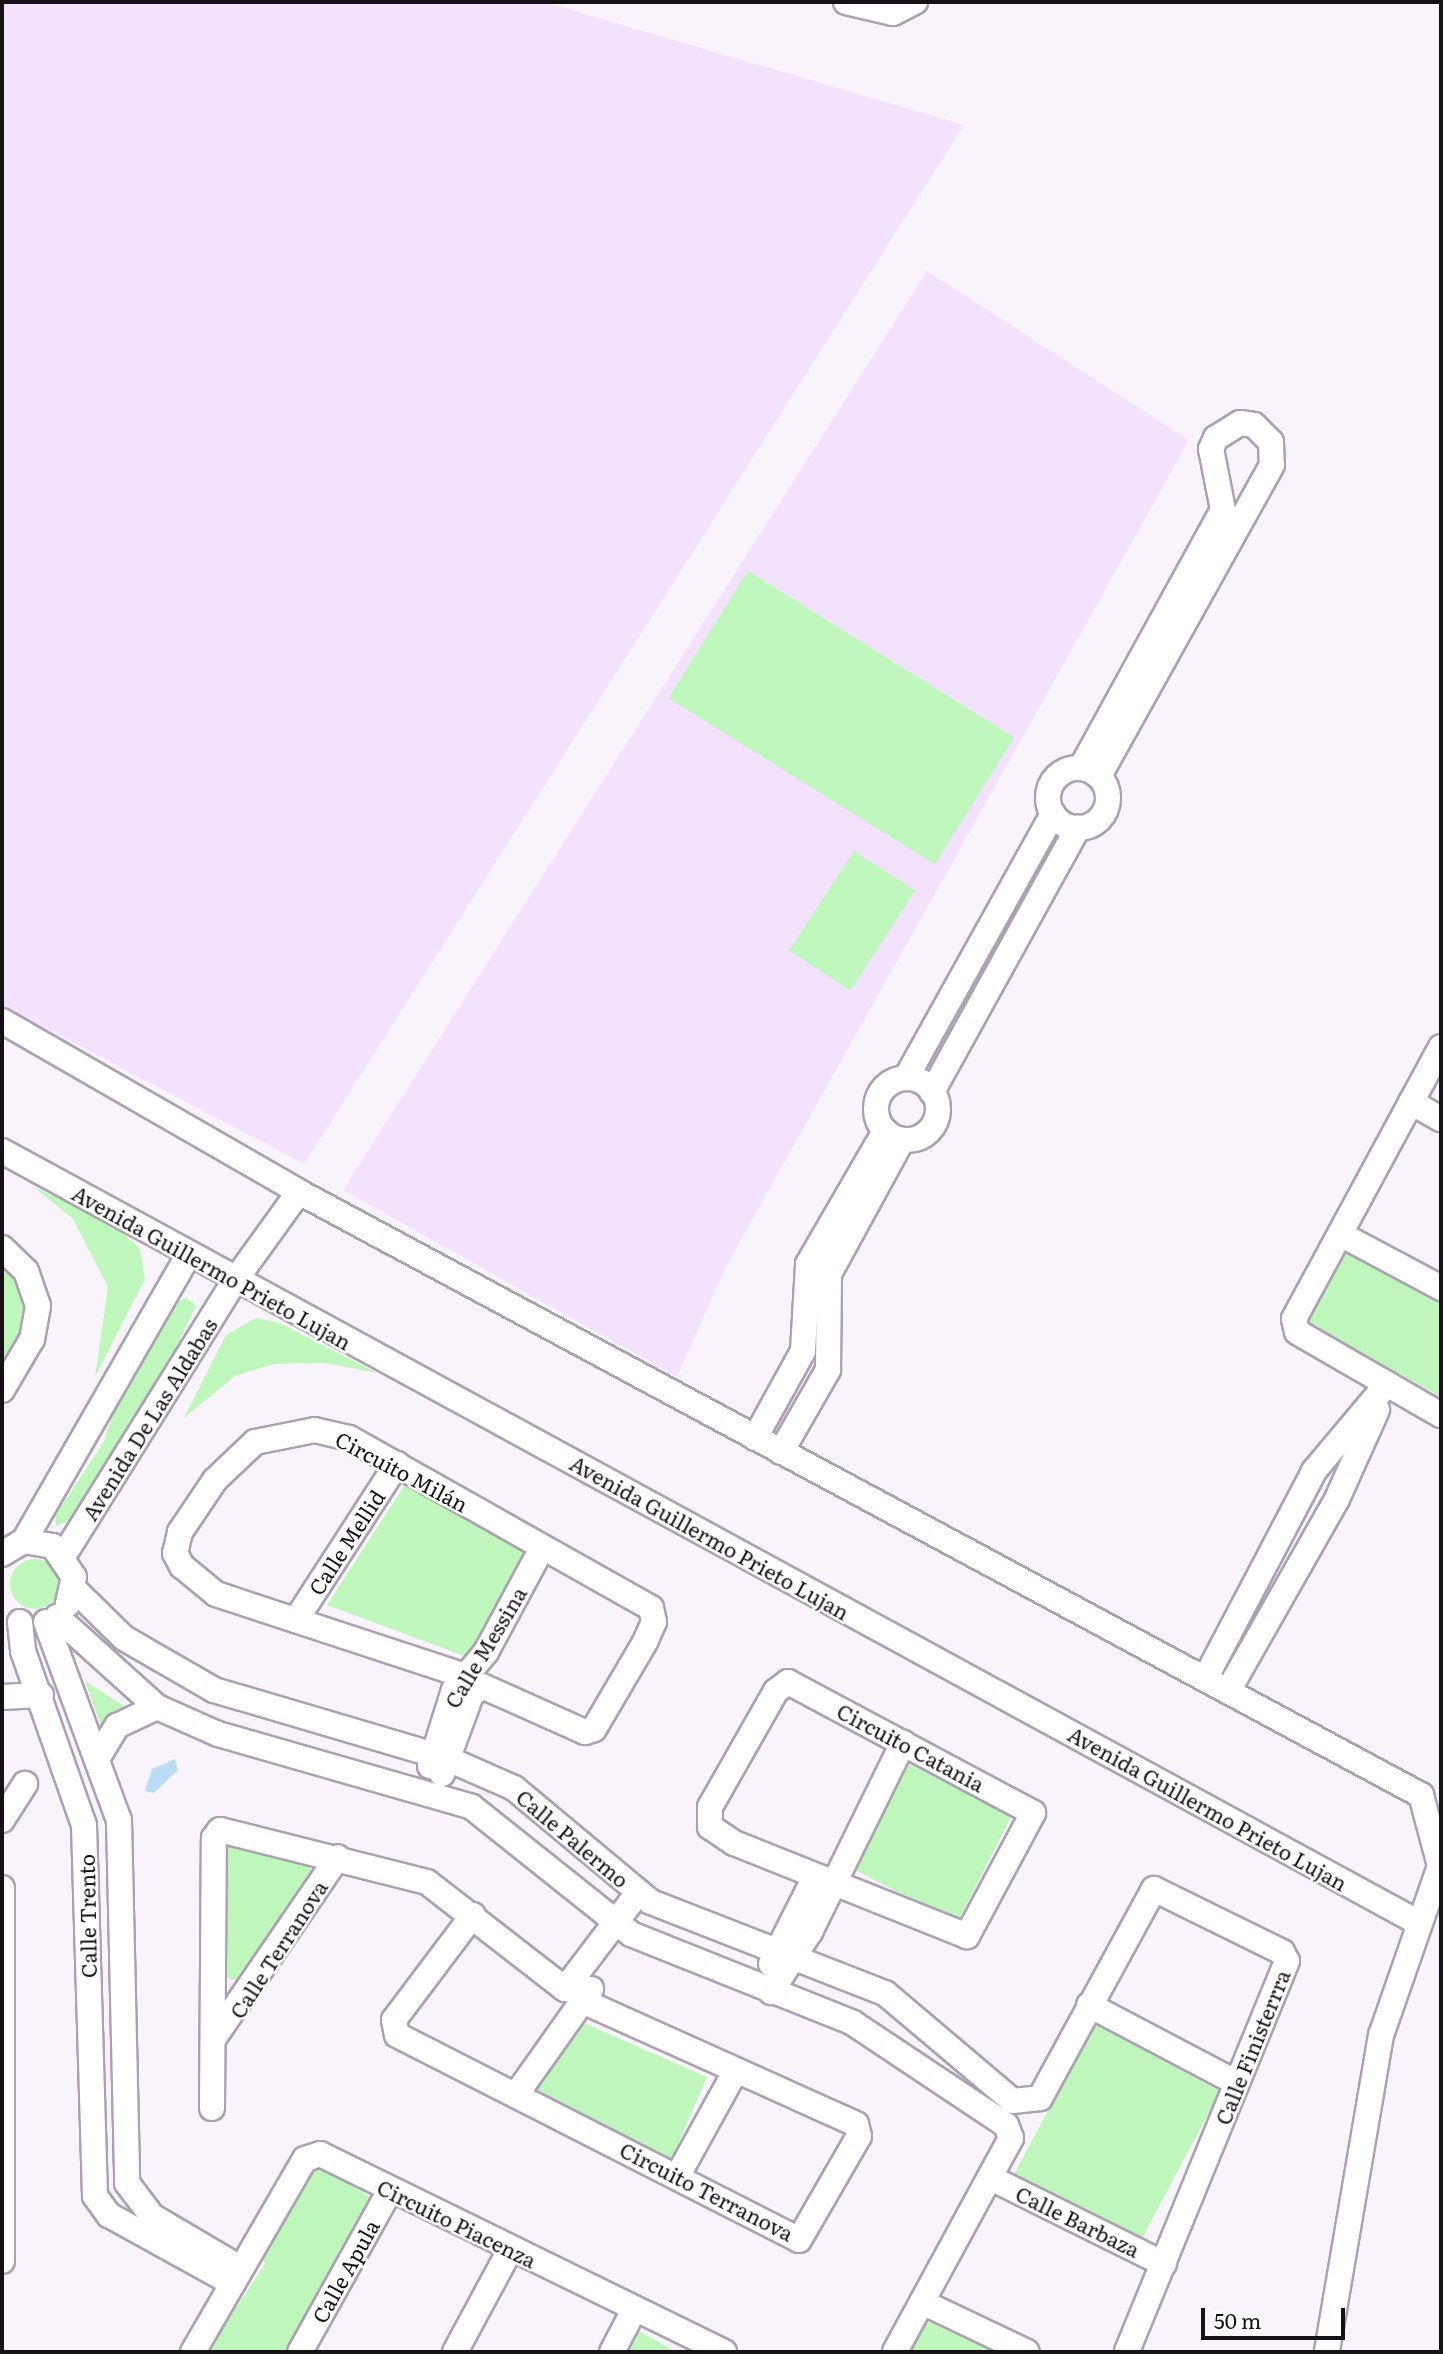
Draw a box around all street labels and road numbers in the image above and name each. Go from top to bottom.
street label: Avenida Guillermo Prieto Lujan [68,1180,356,1354]
street label: Avenida De Las Aldabas [76,1313,222,1525]
street label: Circuito Milán [331,1426,473,1516]
street label: Avenida Guillermo Prieto Lujan [566,1450,854,1624]
street label: Calle Mellid [303,1485,389,1599]
street label: Calle Messina [439,1582,531,1712]
street label: Circuito Catania [833,1698,989,1796]
street label: Avenida Guillermo Prieto Lujan [1064,1721,1352,1895]
street label: Calle Palermo [512,1784,634,1892]
street label: Calle Trento [73,1854,101,1978]
street label: Calle Terranova [224,1875,332,2023]
street label: Calle Finisterrra [1209,1966,1295,2128]
street label: Circuito Terranova [616,2136,798,2246]
street label: Circuito Piacenza [373,2174,541,2272]
street label: Calle Barbaza [1012,2180,1144,2262]
street label: Calle Apula [306,2215,384,2327]

